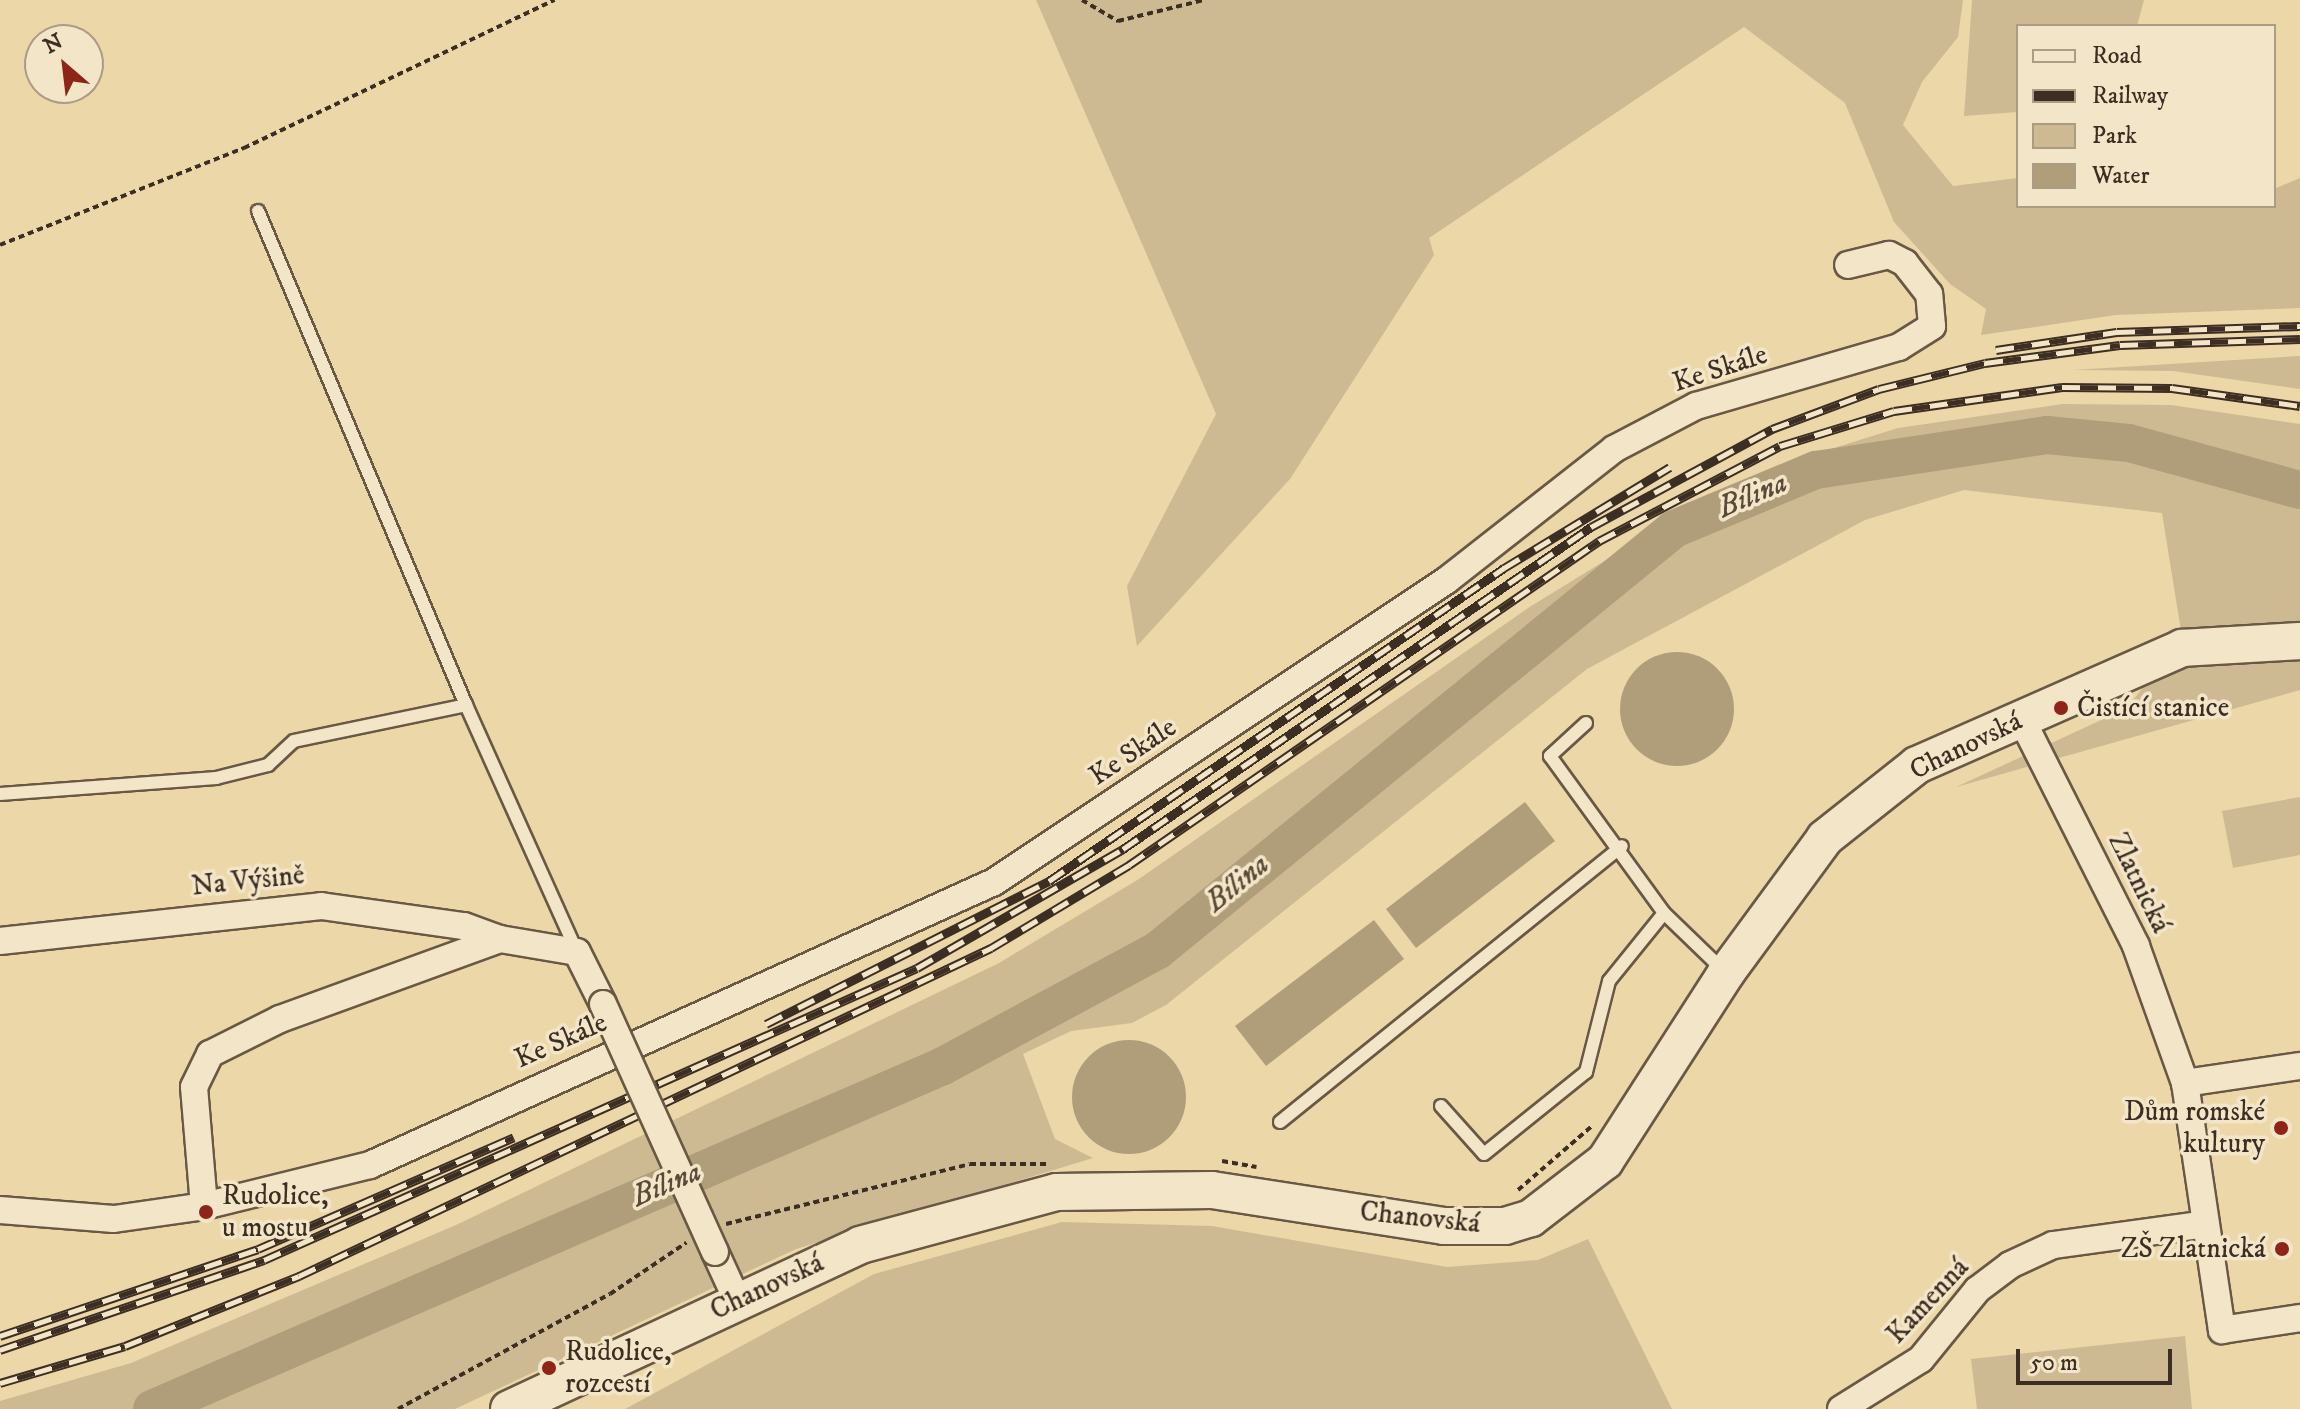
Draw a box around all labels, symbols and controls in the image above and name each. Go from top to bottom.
north arrow [24,24,104,104]
legend [2016,24,2276,208]
text: N [39,28,68,60]
text: Road [2092,41,2142,71]
text: Railway [2092,81,2168,111]
text: Park [2092,121,2137,151]
text: Water [2092,161,2149,191]
street label: Ke Skále [1669,338,1771,400]
water label: Bílina [1713,465,1793,527]
place label: Čistící stanice [2077,691,2229,725]
marker: Čistící stanice [2052,699,2070,717]
street label: Chanovská [1904,704,2028,788]
street label: Ke Skále [1083,711,1183,793]
street label: Zlatnická [2100,828,2178,938]
water label: Bílina [1199,847,1277,921]
street label: Na Výšině [190,858,306,904]
street label: Ke Skále [510,1006,612,1076]
place label: Dům romské kultury [2124,1095,2265,1161]
marker: Dům romské kultury [2272,1119,2290,1137]
water label: Bílina [627,1154,707,1216]
place label: Rudolice, u mostu [222,1179,328,1245]
street label: Chanovská [1358,1195,1482,1241]
marker: Rudolice, u mostu [197,1203,215,1221]
place label: ZŠ Zlatnická [2120,1232,2266,1266]
marker: ZŠ Zlatnická [2273,1240,2291,1258]
street label: Chanovská [705,1246,829,1328]
street label: Kamenná [1880,1251,1976,1351]
scale bar [2020,1333,2176,1383]
place label: Rudolice, rozcestí [565,1335,671,1401]
text: 50 m [2030,1348,2078,1378]
marker: Rudolice, rozcestí [540,1359,558,1377]

